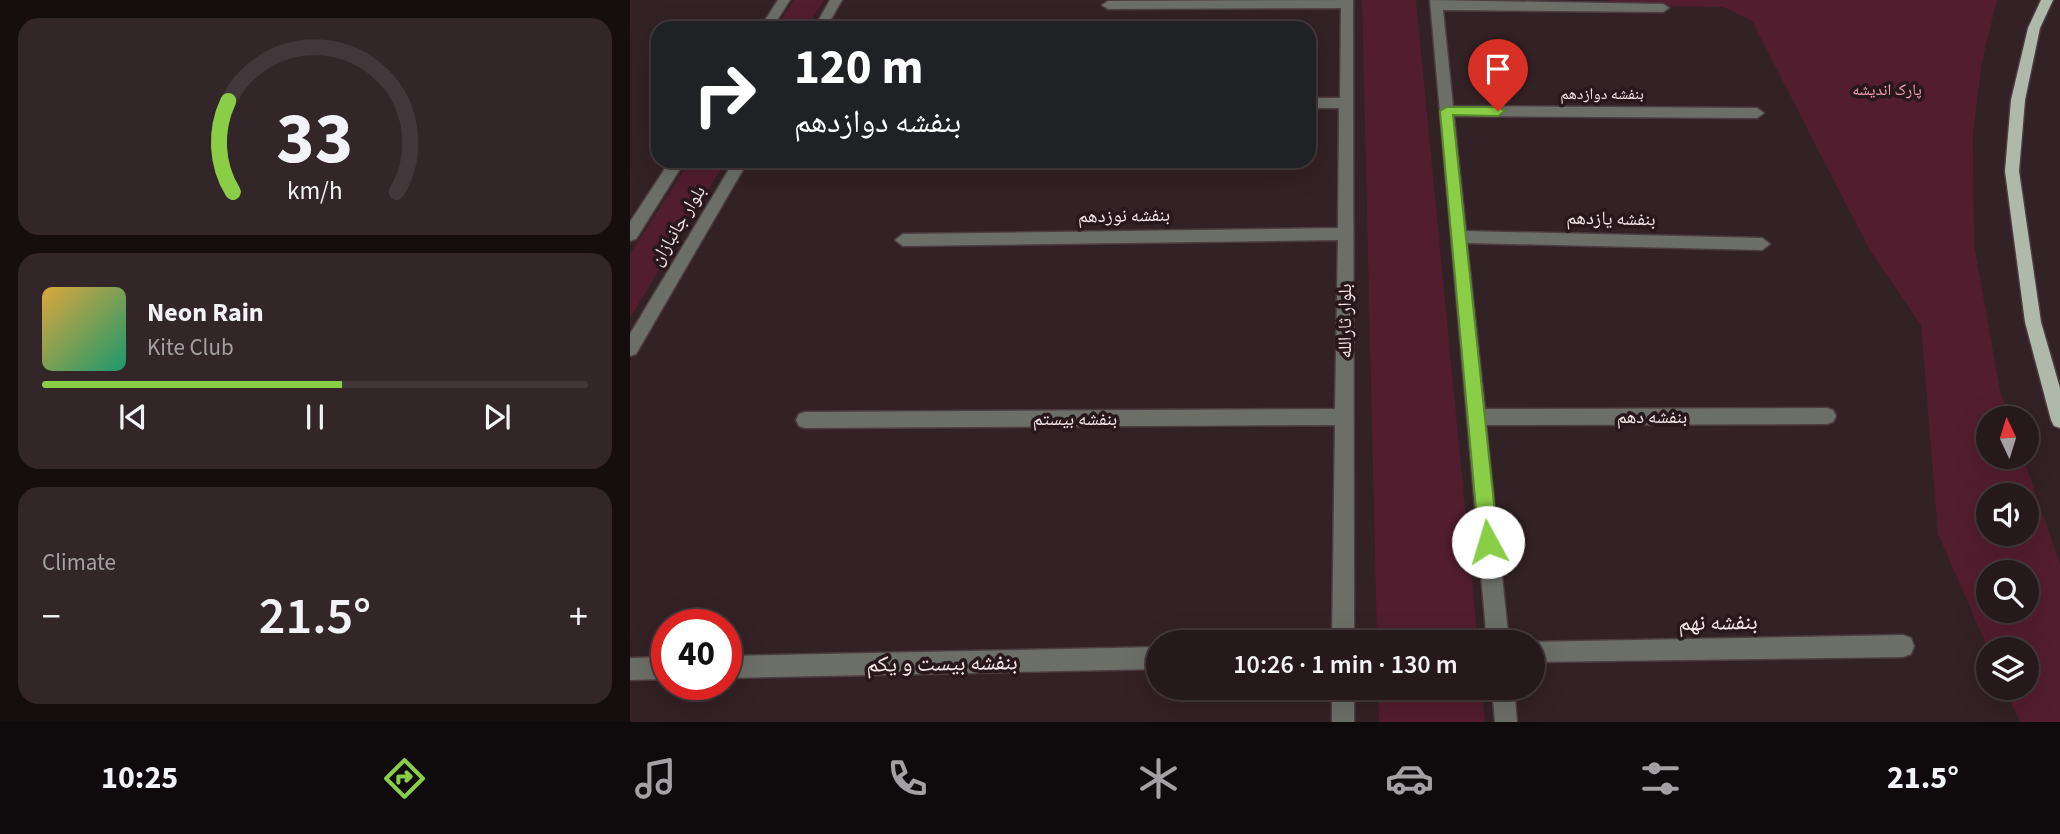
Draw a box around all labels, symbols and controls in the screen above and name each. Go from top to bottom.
text: 120 m [794,33,923,103]
pin [1468,39,1528,111]
icon: right [679,49,770,140]
icon: arrive [1479,50,1517,88]
park label: پارک اندیشه [1852,79,1922,101]
street label: بنفشه دوازدهم [1560,83,1644,105]
text: 33 [277,88,353,192]
text: بنفشه دوازدهم [794,99,961,145]
text: km/h [287,173,343,209]
street label: بلوار جانبازان [643,181,713,271]
street label: بنفشه نوزدهم [1078,202,1170,230]
street label: بنفشه یازدهم [1566,205,1656,233]
street label: بلوار ثارالله [1332,284,1359,358]
text: Neon Rain [147,294,264,331]
text: Kite Club [147,331,234,364]
icon: previous [114,398,152,436]
icon: pause [296,398,334,436]
icon: next [478,398,516,436]
street label: بنفشه دهم [1617,404,1687,431]
street label: بنفشه بیستم [1033,406,1117,433]
north arrow [1976,406,2039,469]
map controls [1976,406,2039,700]
button: sound [1976,483,2039,546]
position arrow [1451,505,1525,579]
text: Climate [42,546,116,579]
button: search [1976,560,2039,623]
text: 21.5° [259,580,371,654]
text: − [42,590,61,644]
text: + [569,590,588,644]
street label: بنفشه نهم [1678,605,1758,639]
speed limit sign: 40 [651,609,742,700]
button: layers [1976,637,2039,700]
street label: بنفشه بیست و یکم [866,645,1018,681]
text: 10:26 · 1 min · 130 m [1233,646,1458,683]
icon: directions [380,754,429,803]
icon: music [631,754,680,803]
icon: phone [883,754,932,803]
icon: climate [1134,754,1183,803]
icon: car [1385,754,1434,803]
icon: filters [1636,754,1685,803]
text: 10:25 [101,755,178,801]
text: 21.5° [1887,755,1959,801]

